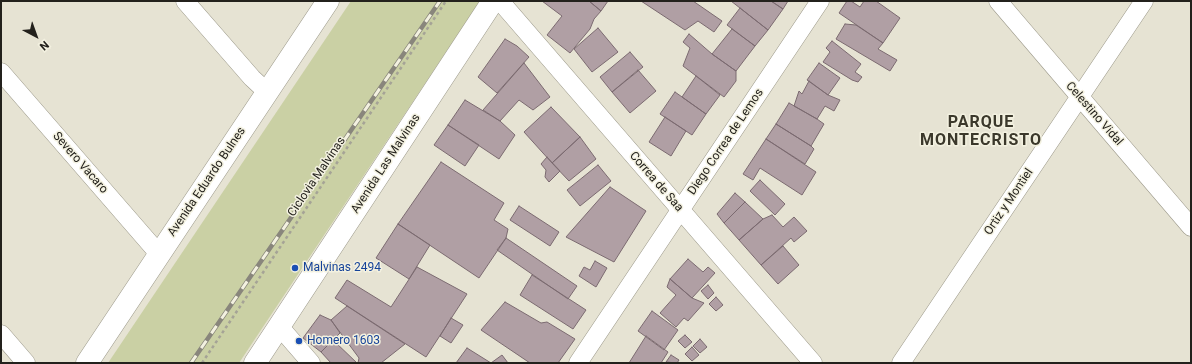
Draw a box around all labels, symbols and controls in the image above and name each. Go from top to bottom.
north arrow [16,16,56,56]
text: N [37,38,51,53]
street label: Celestino Vidal [1062,79,1126,149]
street label: Diego Correa de Lemos [685,86,767,198]
street label: Avenida Las Malvinas [348,112,424,216]
district label: PARQUE MONTECRISTO [920,113,1042,151]
street label: Avenida Eduardo Bulnes [165,125,249,239]
street label: Severo Vacaro [49,129,111,197]
street label: Ciclovia Malvinas [285,134,349,220]
street label: Correa de Saa [626,149,686,215]
street label: Ortiz y Montiel [981,166,1037,238]
place label: Malvinas 2494 [303,261,381,275]
marker: Malvinas 2494 [290,263,300,273]
place label: Homero 1603 [307,334,380,348]
marker: Homero 1603 [294,336,304,346]

